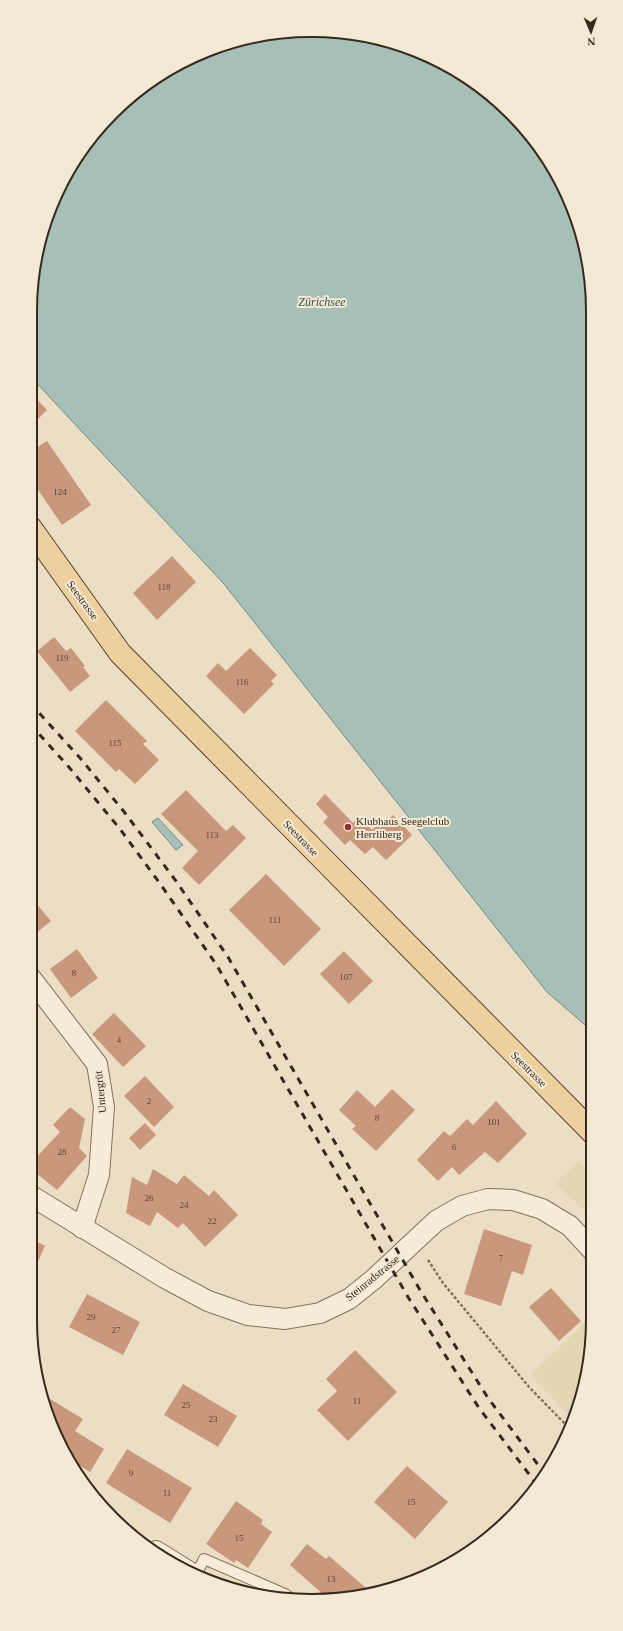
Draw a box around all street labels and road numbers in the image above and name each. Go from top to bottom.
street label: Seestrasse [65,578,101,622]
street label: Seestrasse [281,818,321,859]
street label: Seestrasse [509,1049,549,1089]
street label: Untergrüt [92,1070,108,1114]
street label: Steinradstrasse [343,1253,402,1303]

